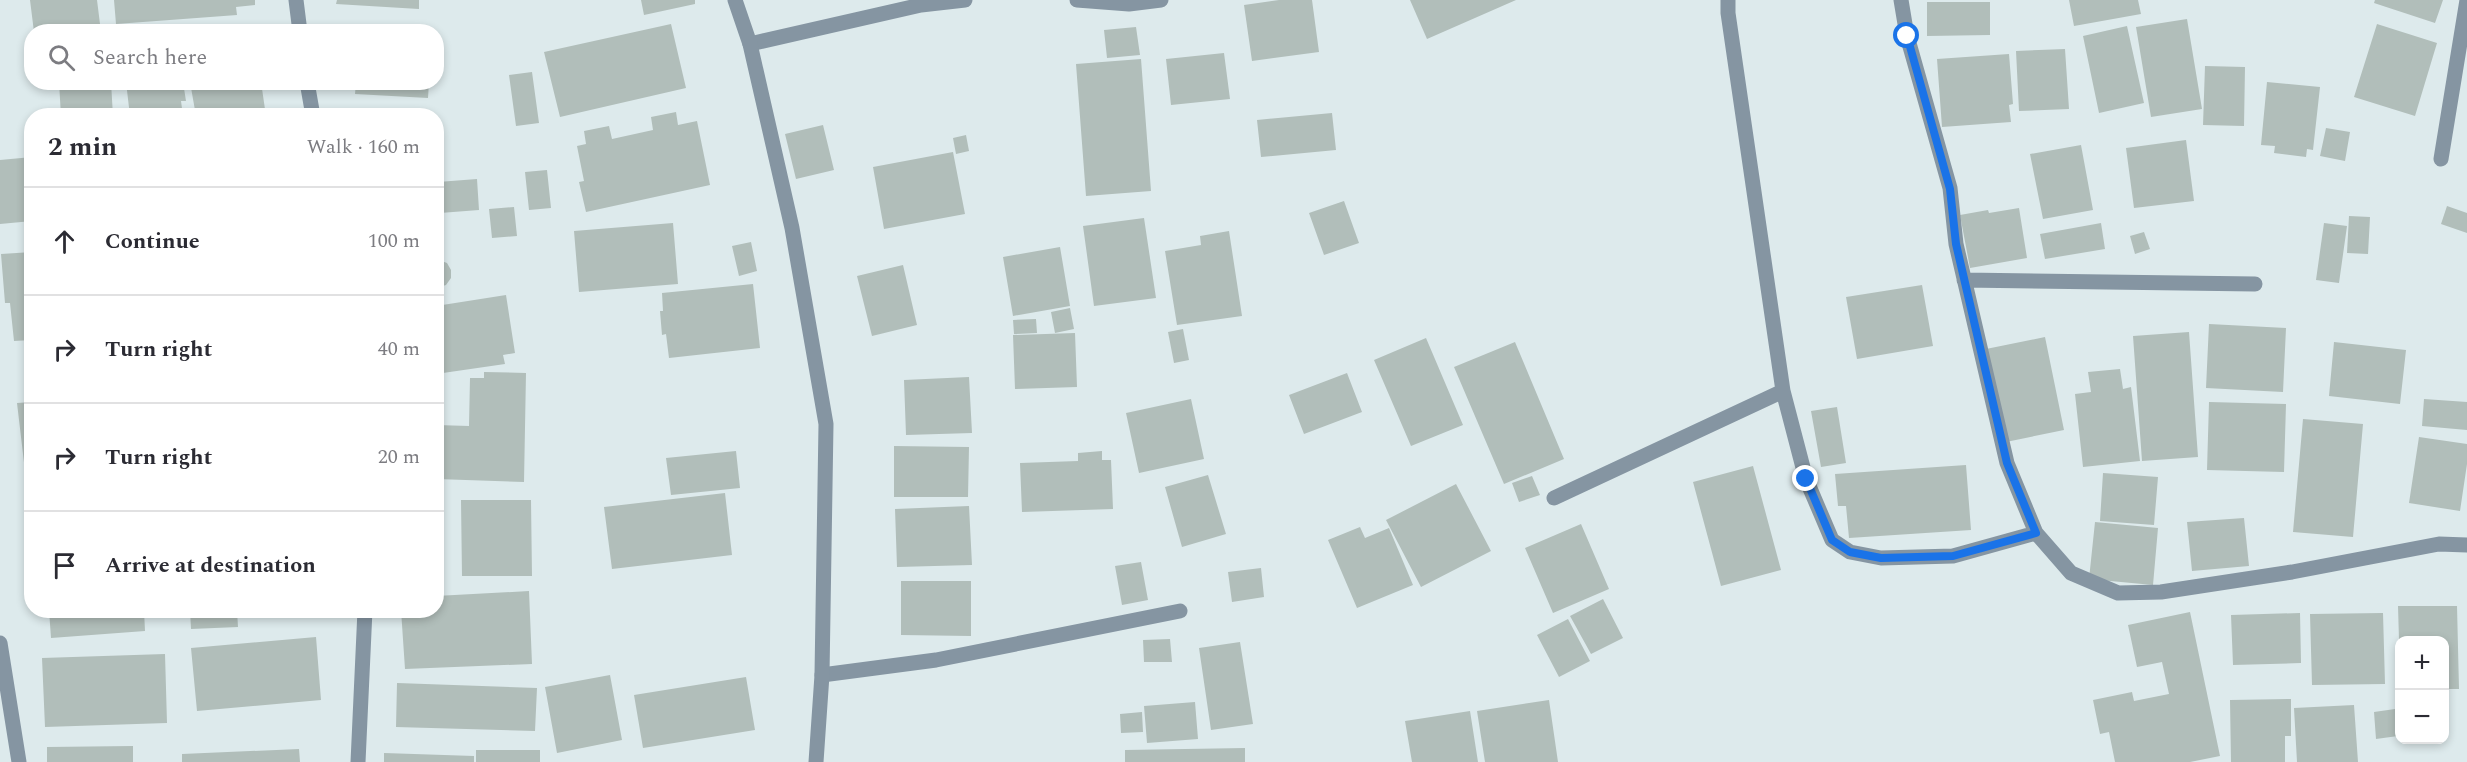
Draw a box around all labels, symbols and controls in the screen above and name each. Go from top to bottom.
route start [1893,22,1919,48]
search box [24,24,444,90]
icon: search [45,41,78,74]
text: Search here [93,41,207,74]
text: 2 min [48,127,117,167]
text: Walk · 160 m [307,132,420,162]
icon: ahead [48,225,81,258]
text: Continue [105,225,200,258]
text: 100 m [368,226,420,256]
icon: right [48,333,81,366]
text: Turn right [105,333,212,366]
text: 40 m [378,334,420,364]
icon: right [48,441,81,474]
text: Turn right [105,441,212,474]
text: 20 m [378,442,420,472]
route end [1792,465,1818,491]
icon: arrive [48,549,81,582]
text: Arrive at destination [105,549,316,582]
map controls [2395,636,2449,744]
button: + [2395,636,2449,690]
button: − [2395,690,2449,744]

